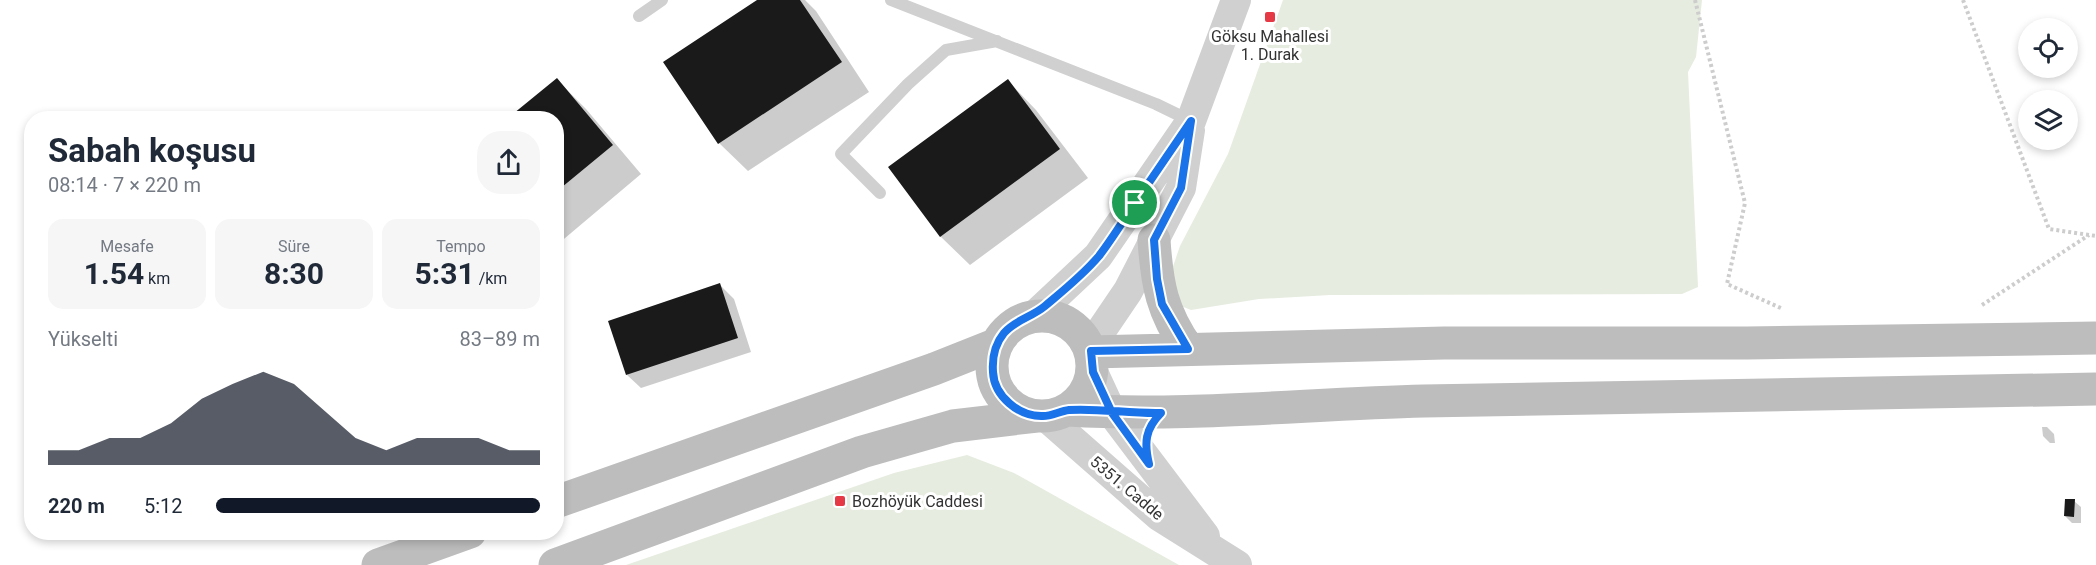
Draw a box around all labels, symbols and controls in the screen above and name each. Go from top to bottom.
marker: Göksu Mahallesi 1. Durak [1263,10,1277,24]
map controls [2018,18,2078,150]
button: locate [2018,18,2078,78]
place label: Göksu Mahallesi 1. Durak [1211,27,1329,64]
button: layers [2018,90,2078,150]
text: Sabah koşusu [48,131,256,170]
button: share [477,131,540,194]
text: 08:14 · 7 × 220 m [48,173,201,197]
pin [1109,177,1160,228]
icon: arrive [1118,186,1151,219]
text: Mesafe [100,237,154,256]
text: Süre [278,237,310,256]
text: Tempo [436,237,486,256]
text: 1.54 [84,256,144,291]
text: 8:30 [264,256,324,291]
text: 5:31 [415,256,475,291]
text: km [144,269,170,288]
text: /km [475,269,507,288]
text: Yükselti [48,327,118,351]
text: 83–89 m [459,327,540,351]
street label: 5351. Cadde [1086,452,1168,524]
place label: Bozhöyük Caddesi [852,492,983,511]
text: 220 m [48,494,105,518]
text: 5:12 [144,494,183,518]
marker: Bozhöyük Caddesi [833,494,847,508]

